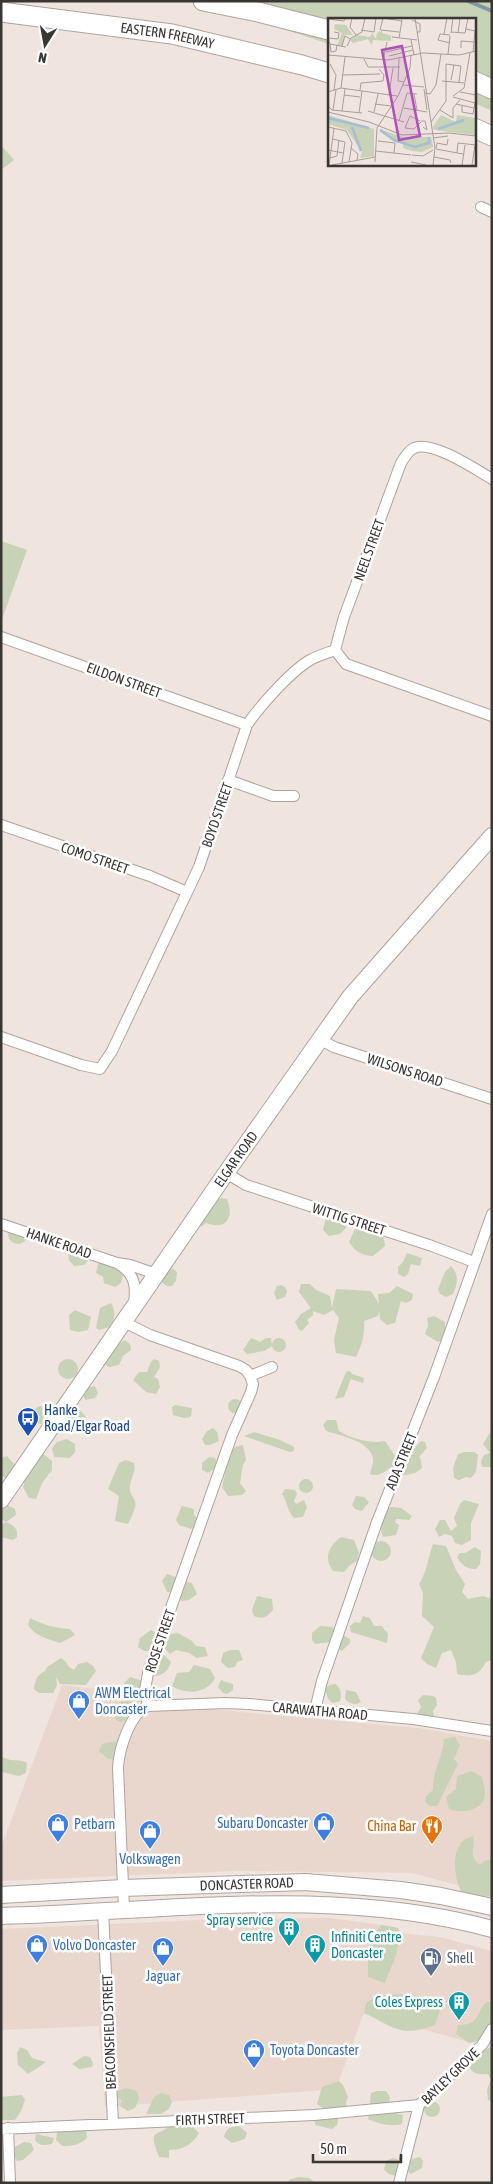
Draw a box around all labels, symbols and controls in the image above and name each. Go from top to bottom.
inset map [328,18,476,165]
street label: EASTERN FREEWAY [120,19,216,52]
north arrow [20,20,70,70]
text: N [37,49,48,66]
street label: NEEL STREET [350,517,388,583]
street label: EILDON STREET [84,659,164,701]
street label: BOYD STREET [198,780,236,850]
street label: COMO STREET [59,839,131,877]
street label: WILSONS ROAD [365,1050,445,1090]
street label: ELGAR ROAD [211,1128,261,1190]
street label: WITTIG STREET [310,1200,388,1238]
street label: HANKE ROAD [24,1224,94,1262]
place label: Hanke Road/Elgar Road [44,1402,130,1434]
bus stop icon: Hanke Road/Elgar Road [16,1406,40,1437]
street label: ADA STREET [382,1430,420,1492]
street label: ROSE STREET [142,1607,178,1675]
place label: AWM Electrical Doncaster [95,1685,171,1717]
shop icon: AWM Electrical Doncaster [67,1689,91,1720]
street label: CARAWATHA ROAD [272,1699,369,1723]
shop icon: Subaru Doncaster [312,1811,336,1842]
shop icon: Petbarn [46,1812,70,1843]
restaurant icon: China Bar [420,1814,444,1845]
place label: Subaru Doncaster [217,1815,309,1831]
place label: Petbarn [74,1816,115,1832]
place label: China Bar [367,1818,417,1834]
shop icon: Volkswagen [138,1819,162,1850]
place label: Volkswagen [119,1851,181,1867]
street label: DONCASTER ROAD [199,1874,294,1893]
place label: Spray service centre [206,1912,273,1944]
building icon: Spray service centre [277,1916,301,1947]
place label: Infiniti Centre Doncaster [331,1929,402,1961]
shop icon: Volvo Doncaster [25,1933,49,1964]
building icon: Infiniti Centre Doncaster [303,1933,327,1964]
shop icon: Jaguar [151,1936,175,1967]
place label: Volvo Doncaster [53,1937,137,1953]
fuel station icon: Shell [419,1946,443,1977]
place label: Shell [447,1950,474,1966]
place label: Jaguar [146,1968,181,1984]
street label: BEACONSFIELD STREET [99,1974,119,2090]
building icon: Coles Express [447,1990,471,2021]
place label: Coles Express [375,1994,443,2010]
shop icon: Toyota Doncaster [242,2038,266,2069]
place label: Toyota Doncaster [270,2042,360,2058]
street label: BAYLEY GROVE [418,2045,482,2107]
street label: FIRTH STREET [175,2110,245,2128]
scale bar [313,2132,400,2164]
text: 50 m [320,2140,347,2157]

